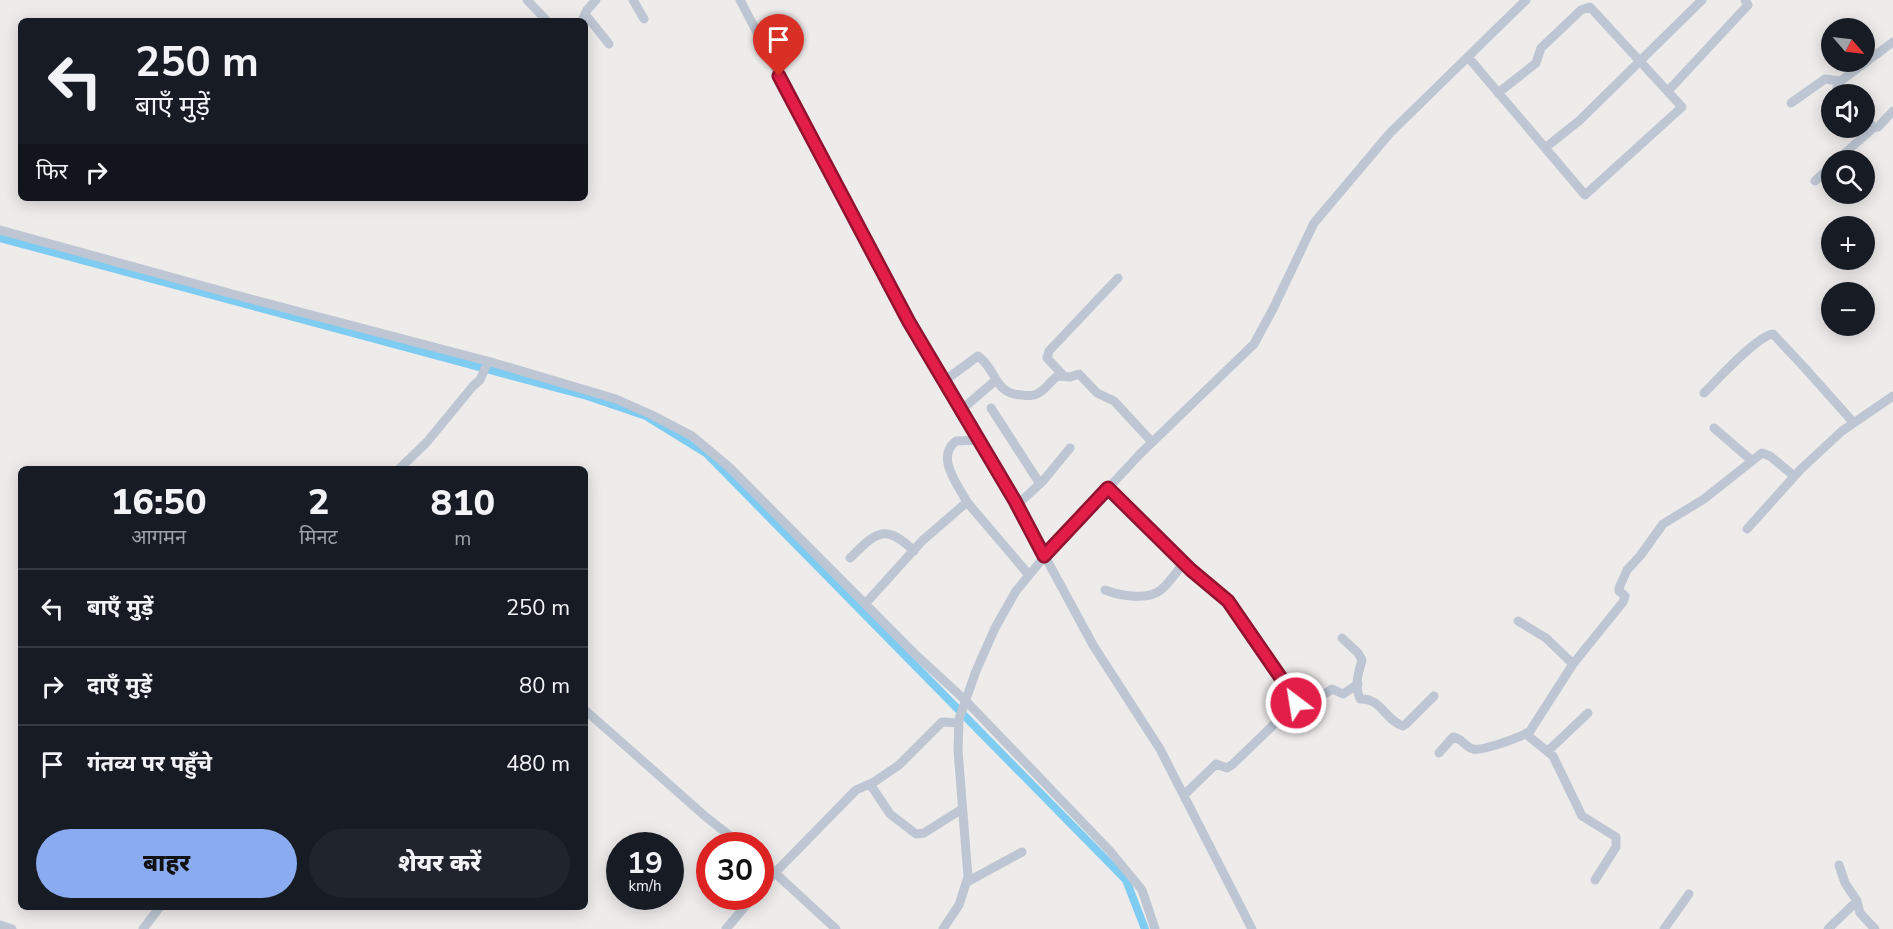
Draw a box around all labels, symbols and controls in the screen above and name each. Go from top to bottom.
pin [753,14,804,76]
north arrow [1821,18,1875,72]
map controls [1821,18,1875,336]
icon: arrive [762,23,795,56]
text: 250 m [135,34,259,91]
icon: left [36,42,114,120]
button: sound [1821,84,1875,138]
text: बाएँ मुड़ें [135,88,210,125]
button: search [1821,150,1875,204]
icon: right [80,156,113,189]
text: फिर [36,157,68,187]
button: + [1821,216,1875,270]
button: − [1821,282,1875,336]
text: 16:50 [111,478,207,527]
text: 2 [308,478,329,527]
text: 810 [430,479,495,528]
text: आगमन [131,524,186,551]
text: मिनट [299,524,338,551]
text: m [454,525,471,552]
icon: left [36,592,69,625]
text: बाएँ मुड़ें [87,593,153,623]
text: 250 m [506,593,570,623]
icon: right [36,670,69,703]
text: दाएँ मुड़ें [87,671,152,701]
text: 80 m [519,671,570,701]
position arrow [1264,671,1328,735]
icon: arrive [36,748,69,781]
text: गंतव्य पर पहुँचे [87,749,212,779]
text: 480 m [506,749,570,779]
button: बाहर [36,829,297,898]
button: शेयर करें [309,829,570,898]
speed limit sign: 30 [696,832,774,910]
text: 19 [627,843,663,884]
text: km/h [628,876,662,896]

